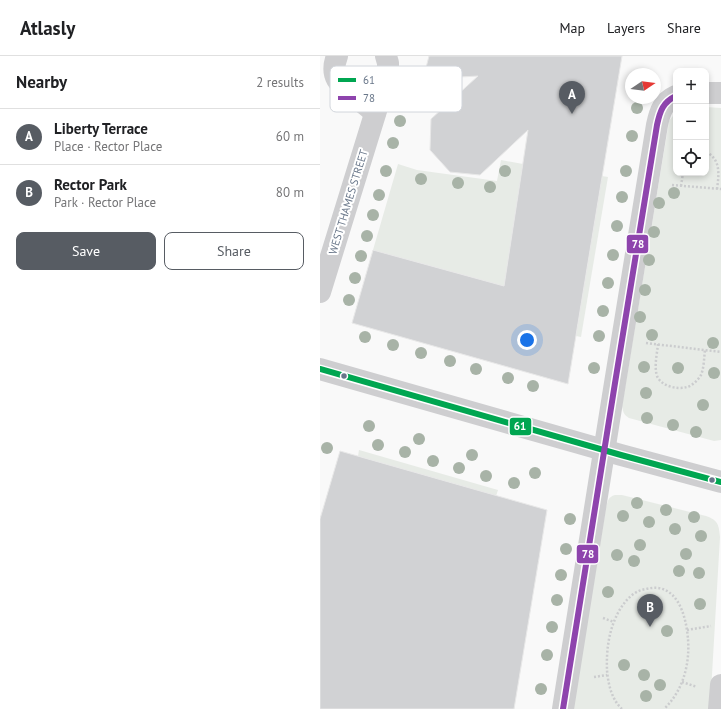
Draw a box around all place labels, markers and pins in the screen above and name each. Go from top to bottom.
pin: A [559,81,585,114]
unlabelled marker [339,371,349,381]
unlabelled marker [707,475,717,485]
pin: B [637,594,663,627]

